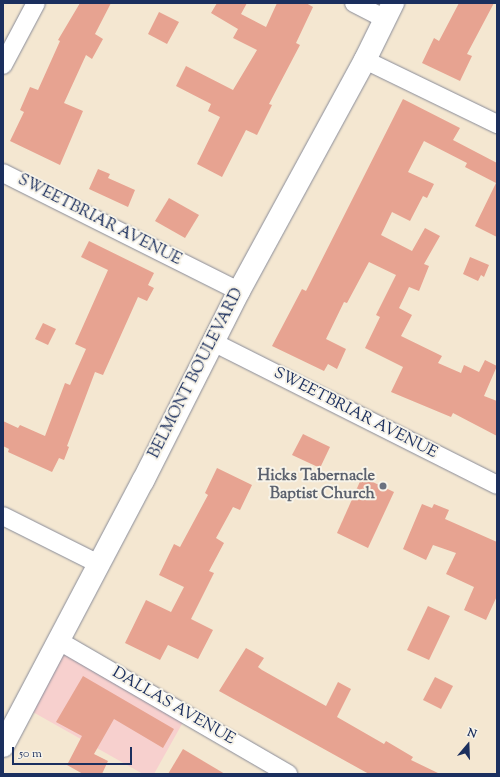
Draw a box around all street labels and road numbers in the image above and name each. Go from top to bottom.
street label: SWEETBRIAR AVENUE [14,171,184,271]
street label: BELMONT BOULEVARD [146,286,248,462]
street label: SWEETBRIAR AVENUE [270,364,440,464]
street label: DALLAS AVENUE [108,664,238,750]

